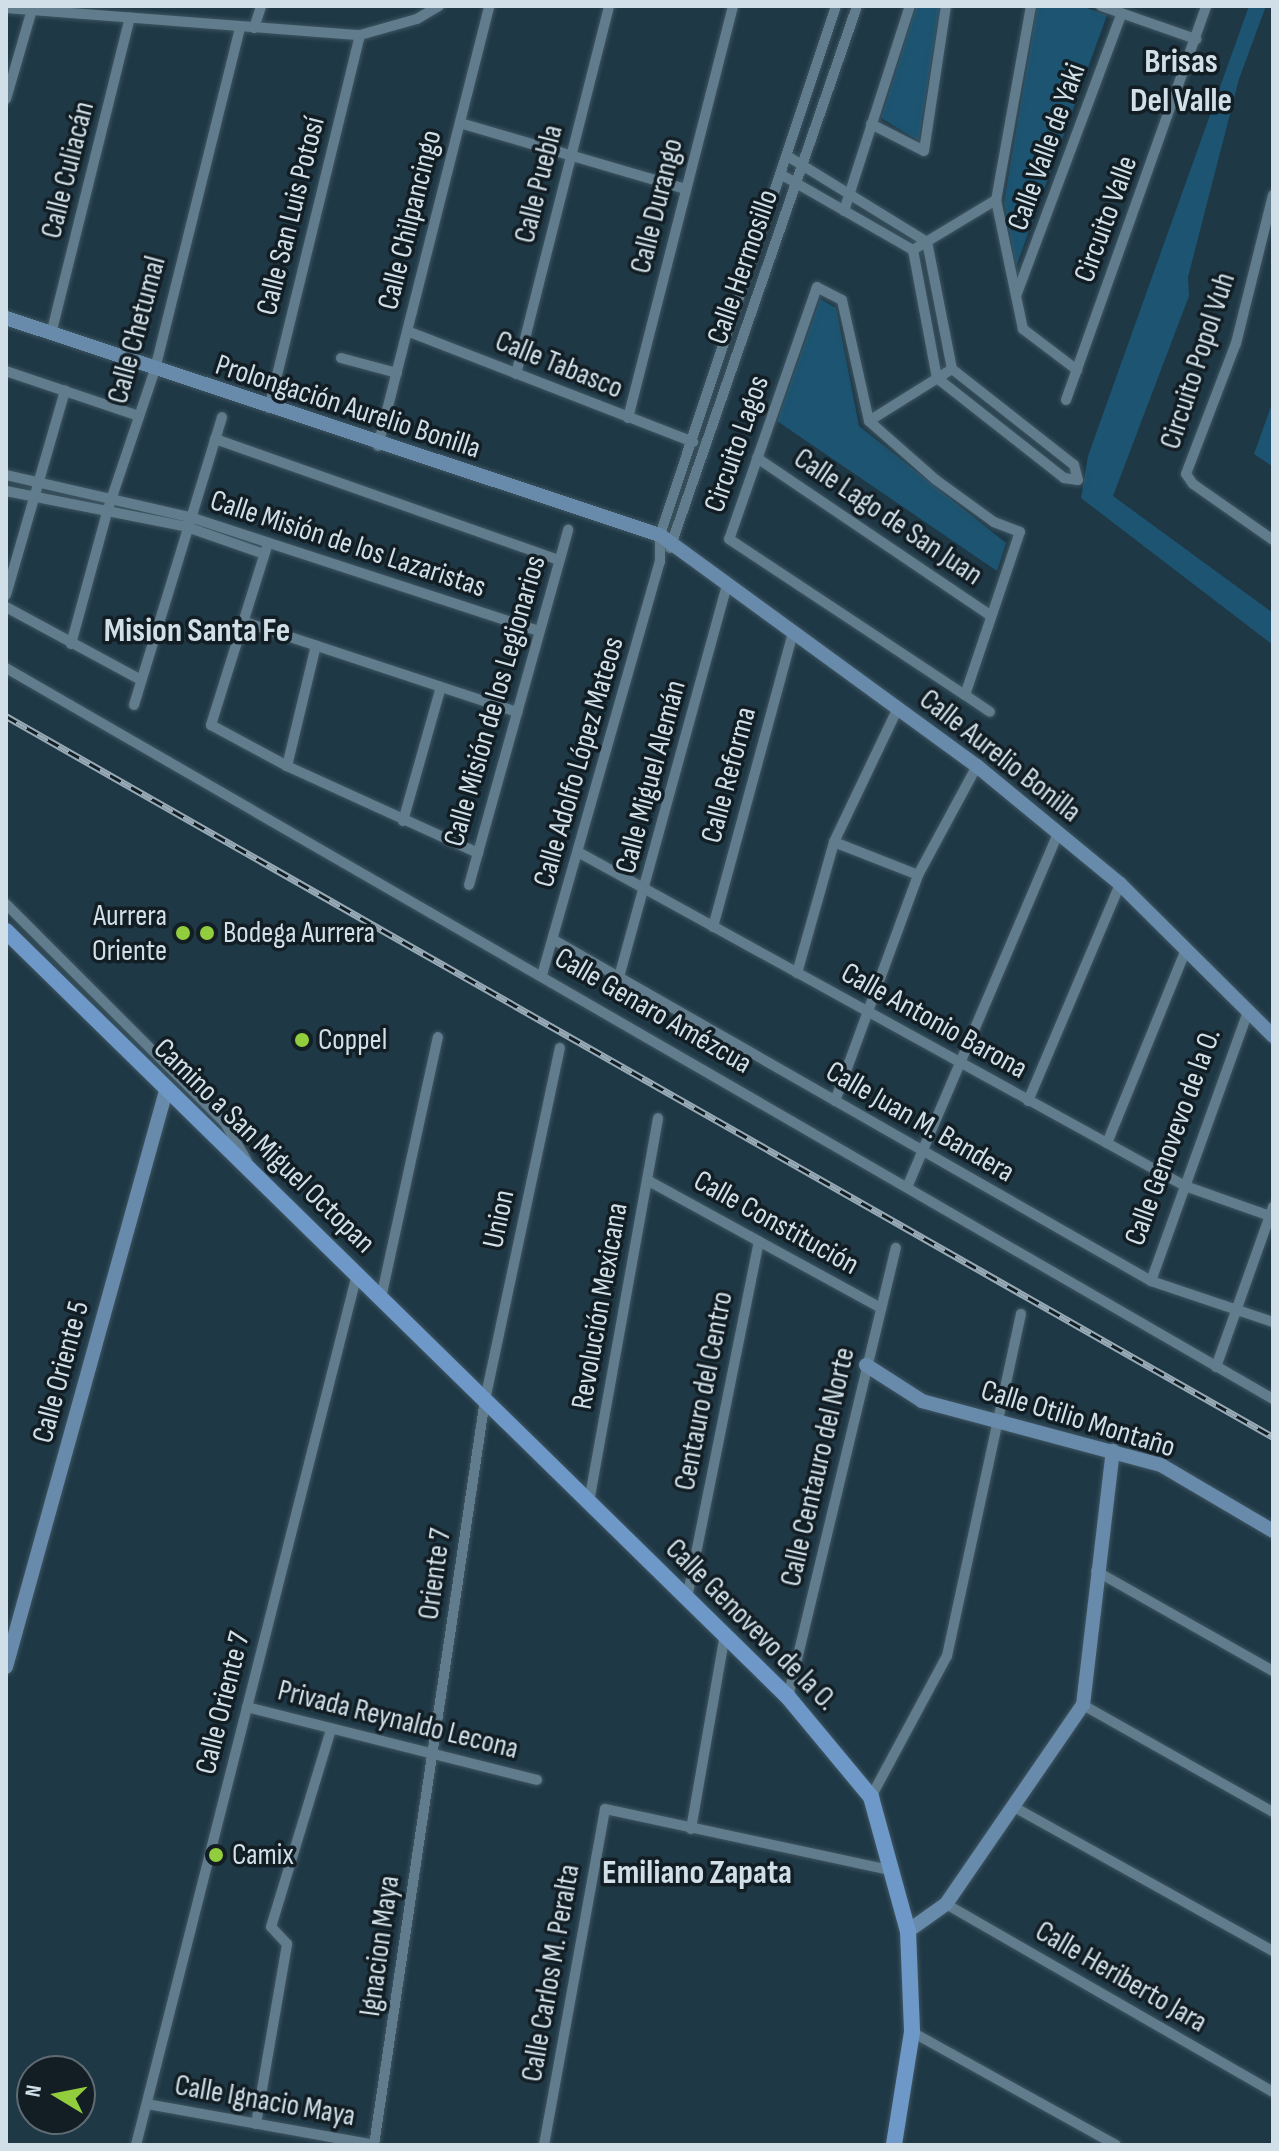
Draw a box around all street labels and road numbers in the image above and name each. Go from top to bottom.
street label: Calle Valle de Yaki [1000,59,1094,235]
street label: Calle Culiacán [34,98,102,242]
street label: Calle San Luis Potosí [249,113,333,319]
street label: Calle Puebla [507,121,571,247]
street label: Calle Chilpancingo [370,127,450,313]
street label: Calle Durango [623,135,691,277]
street label: Circuito Valle [1067,151,1145,287]
street label: Calle Hermosillo [700,185,786,349]
street label: Calle Chetumal [100,252,174,408]
street label: Circuito Popol Vuh [1153,268,1243,454]
street label: Calle Tabasco [490,323,628,407]
street label: Prolongación Aurelio Bonilla [211,347,485,467]
street label: Circuito Lagos [697,371,777,517]
street label: Calle Lago de San Juan [787,441,989,593]
street label: Calle Misión de los Lazaristas [206,482,490,606]
street label: Calle Misión de los Legionarios [436,551,554,851]
street label: Calle Adolfo López Mateos [526,633,632,891]
street label: Calle Miguel Alemán [608,677,694,877]
street label: Calle Aurelio Bonilla [912,682,1088,830]
street label: Calle Reforma [694,703,764,847]
street label: Calle Genaro Amézcua [548,940,758,1082]
street label: Calle Antonio Barona [835,955,1033,1087]
street label: Calle Genovevo de la O. [1117,1023,1229,1251]
street label: Camino a San Miguel Octopan [146,1031,382,1261]
street label: Calle Juan M. Bandera [819,1053,1021,1191]
street label: Calle Constitución [687,1163,865,1283]
street label: Union [475,1187,523,1251]
street label: Revolución Mexicana [564,1200,636,1412]
street label: Centauro del Centro [667,1288,741,1494]
street label: Calle Oriente 5 [25,1297,97,1447]
street label: Calle Centauro del Norte [773,1344,863,1590]
street label: Calle Otilio Montaño [976,1372,1180,1466]
street label: Oriente 7 [411,1526,459,1622]
street label: Calle Genovevo de la O. [657,1531,845,1719]
street label: Calle Oriente 7 [188,1628,258,1778]
street label: Privada Reynaldo Lecona [274,1673,522,1767]
street label: Calle Carlos M. Peralta [514,1861,588,2085]
street label: Ignacion Maya [352,1873,408,2019]
street label: Calle Heriberto Jara [1029,1913,1213,2041]
street label: Calle Ignacio Maya [172,2067,358,2135]

